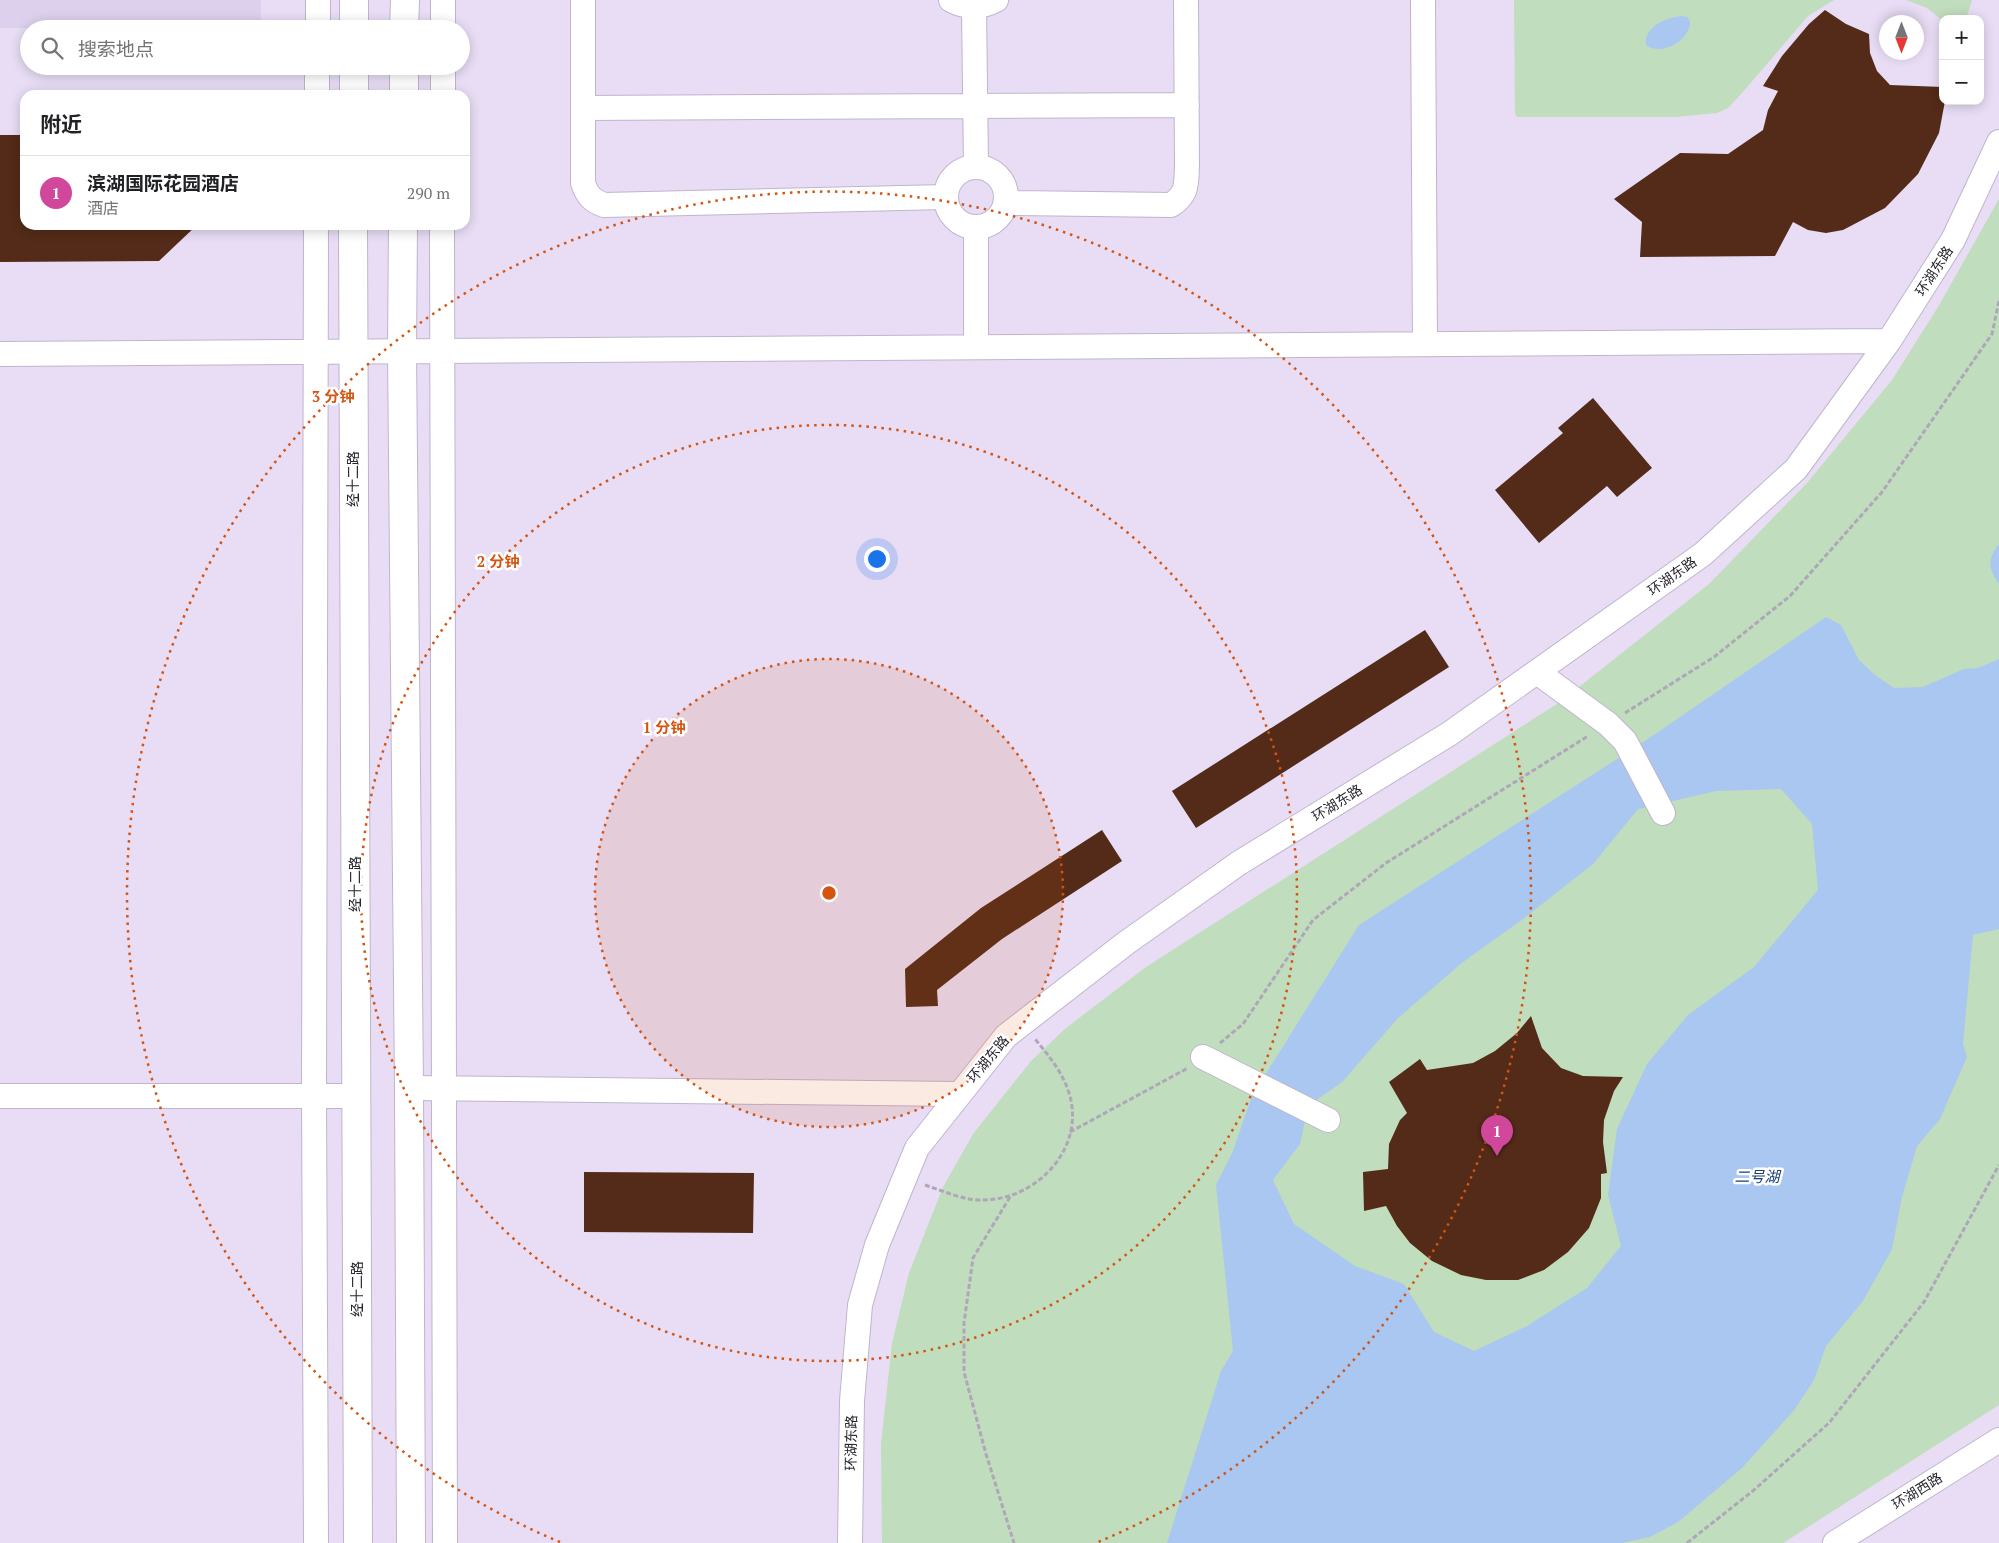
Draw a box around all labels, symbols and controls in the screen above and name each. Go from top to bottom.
north arrow [1879,15,1924,60]
map controls [1939,15,1984,105]
button: + [1939,15,1984,60]
search box [20,20,470,75]
icon: search [38,34,66,62]
text: 搜索地点 [78,36,154,61]
button: − [1939,60,1984,105]
text: 附近 [40,110,82,138]
text: 滨湖国际花园酒店 [87,170,239,195]
text: 1 [51,182,61,204]
text: 290 m [407,182,450,204]
text: 酒店 [87,197,119,219]
street label: 环湖东路 [1910,242,1957,299]
text: 3 分钟 [312,386,354,406]
street label: 经十二路 [343,451,362,507]
your location [864,546,890,572]
text: 2 分钟 [477,551,519,571]
street label: 环湖东路 [1643,552,1700,599]
text: 1 分钟 [643,717,685,737]
street label: 环湖东路 [1308,780,1366,825]
street label: 经十二路 [345,856,364,912]
centre of rings [820,884,838,902]
street label: 环湖东路 [962,1031,1013,1086]
pin: 1 [1481,1115,1513,1156]
water label: 二号湖 [1734,1166,1781,1186]
street label: 经十二路 [347,1261,366,1317]
street label: 环湖东路 [841,1415,860,1471]
street label: 环湖西路 [1888,1468,1946,1513]

